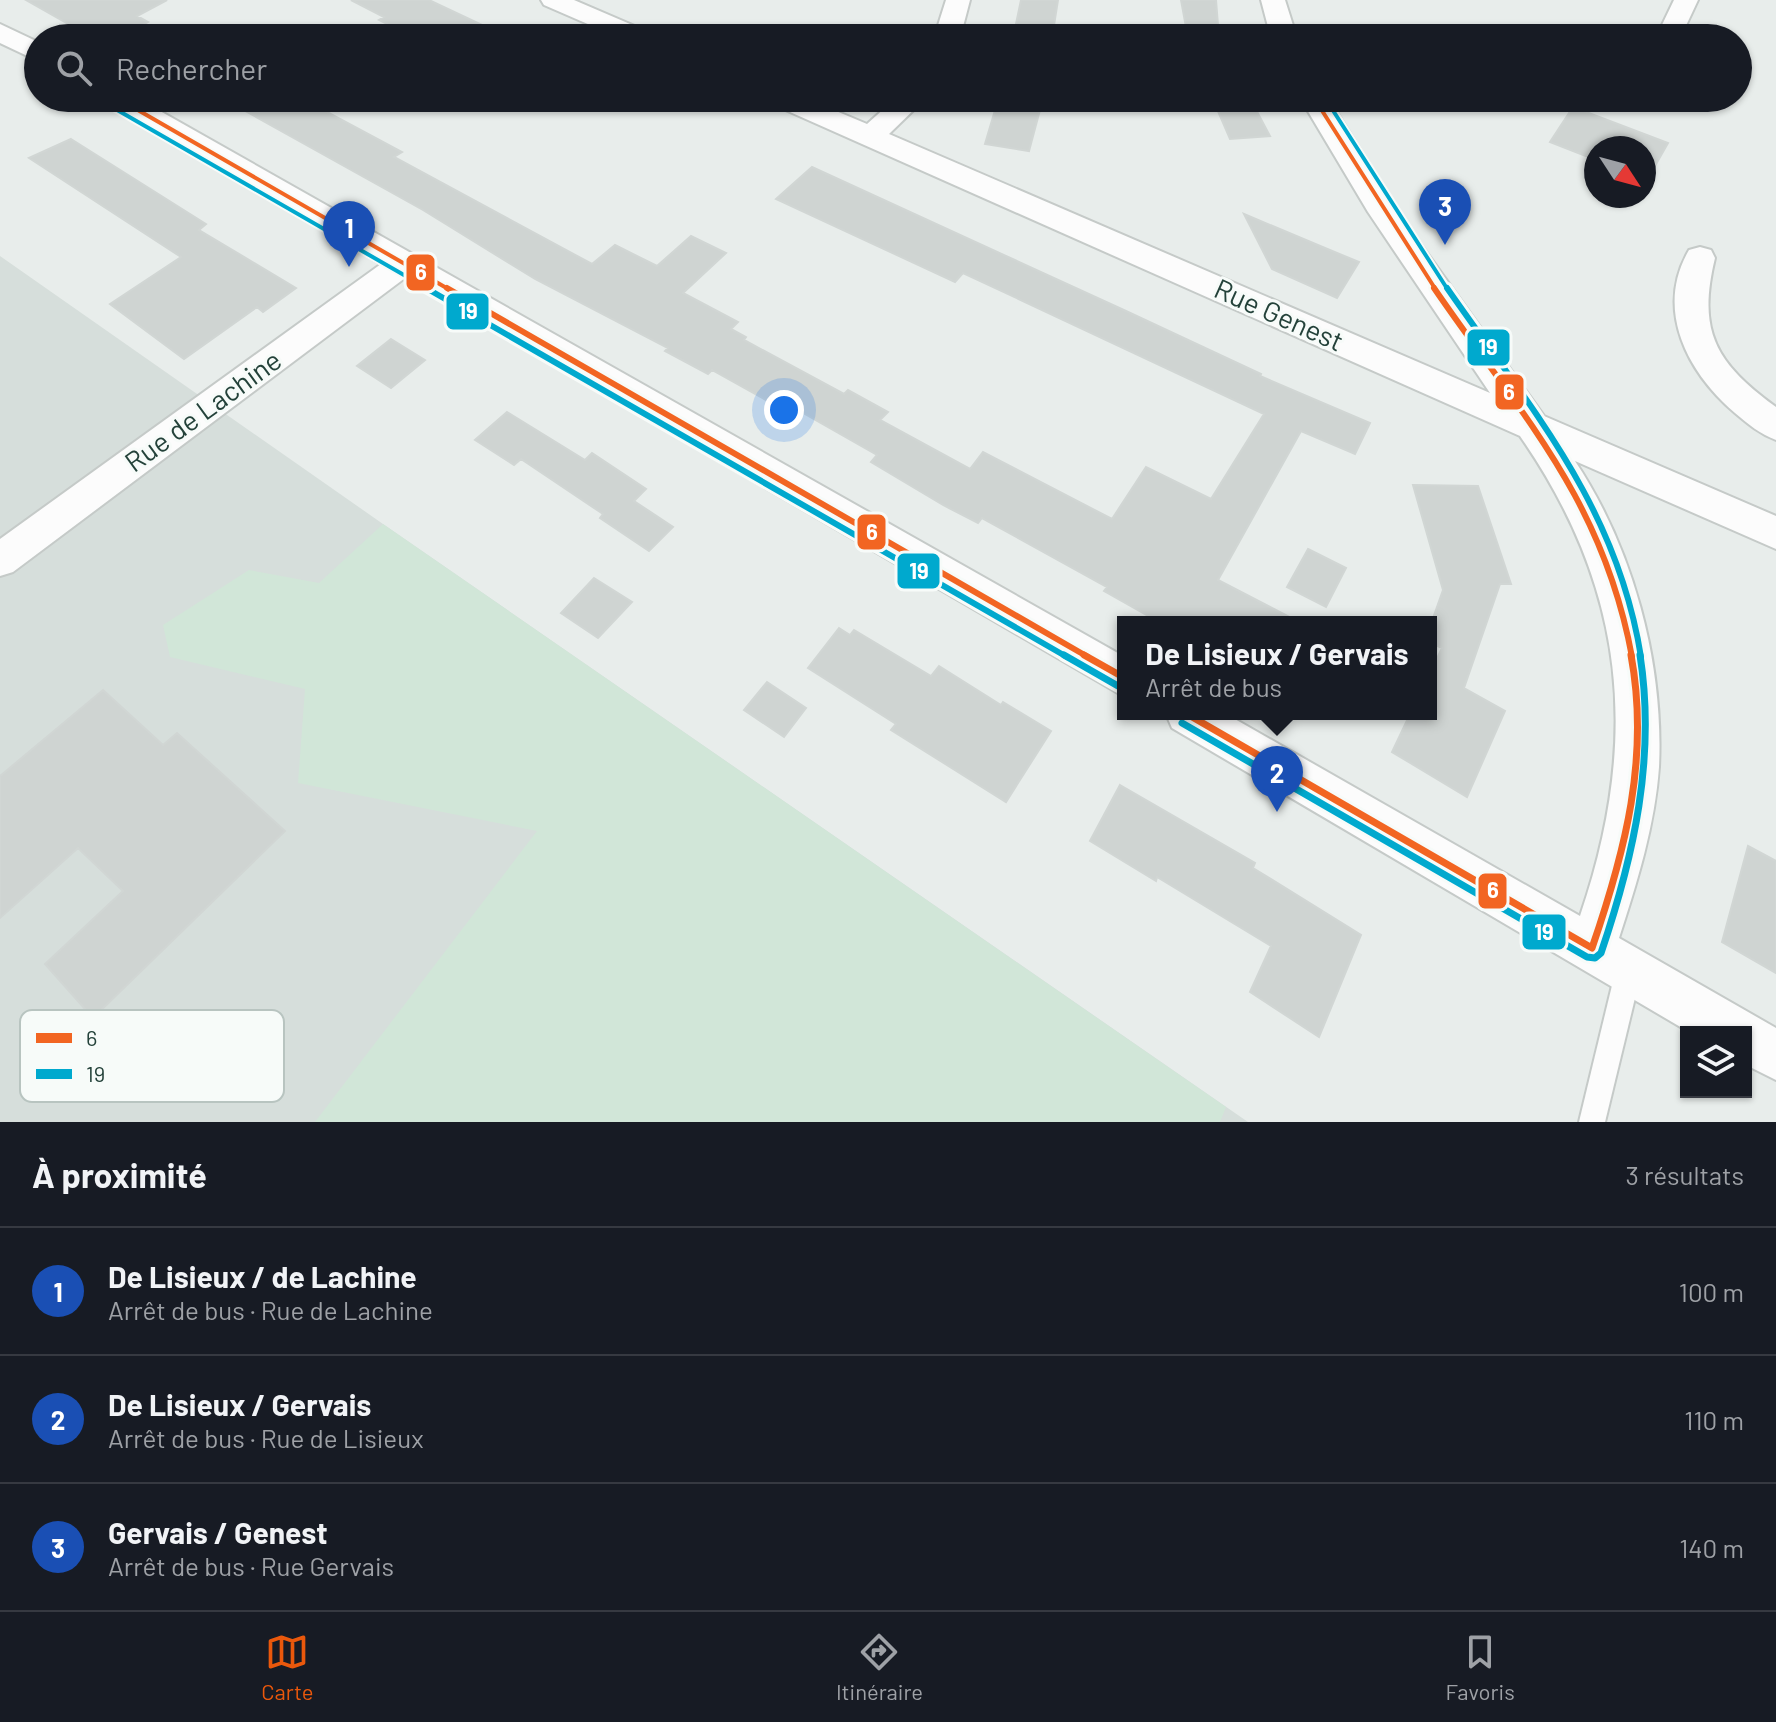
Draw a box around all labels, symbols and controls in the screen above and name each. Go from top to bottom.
search box [24,24,1752,112]
icon: search [52,46,96,90]
text: Rechercher [116,50,267,86]
north arrow [1584,136,1656,208]
pin: 3 [1419,179,1471,245]
pin: 1 [323,201,375,267]
line badge: 6 [405,253,436,292]
text: 6 [415,258,427,284]
street label: Rue Genest [1209,271,1349,358]
line badge: 19 [445,292,490,331]
text: 19 [458,297,478,323]
line badge: 19 [1466,328,1511,367]
text: 19 [1478,333,1498,359]
street label: Rue de Lachine [117,342,287,478]
line badge: 6 [1494,373,1525,411]
text: 6 [1503,378,1515,404]
your location [764,390,804,430]
line badge: 6 [856,513,887,551]
text: 6 [866,518,878,544]
line badge: 19 [896,552,941,590]
text: 19 [909,557,929,583]
popup [1117,616,1437,720]
text: De Lisieux / Gervais [1145,635,1409,671]
text: Arrêt de bus [1145,671,1282,702]
pin: 2 [1251,746,1303,812]
line badge: 6 [1477,872,1508,910]
text: 6 [1487,876,1499,902]
line badge: 19 [1521,913,1567,951]
text: 19 [1534,918,1554,944]
legend [20,1010,284,1102]
text: 6 [86,1024,97,1050]
map controls [1680,1026,1752,1098]
button: layers [1680,1026,1752,1098]
text: 19 [86,1060,105,1086]
text: À proximité [32,1154,207,1195]
text: 3 résultats [1625,1159,1744,1190]
text: De Lisieux / de Lachine [108,1258,417,1294]
text: 1 [53,1276,63,1307]
text: 100 m [1679,1276,1744,1307]
text: Arrêt de bus · Rue de Lachine [108,1294,433,1325]
text: De Lisieux / Gervais [108,1386,371,1422]
text: 2 [51,1404,65,1435]
text: 110 m [1684,1404,1744,1435]
text: Arrêt de bus · Rue de Lisieux [108,1422,424,1453]
text: Gervais / Genest [108,1514,328,1550]
text: 3 [51,1532,65,1563]
text: 140 m [1679,1532,1744,1563]
text: Arrêt de bus · Rue Gervais [108,1550,394,1581]
tab: Carte [261,1630,313,1704]
tab: Itinéraire [836,1630,923,1704]
tab: Favoris [1446,1630,1515,1704]

